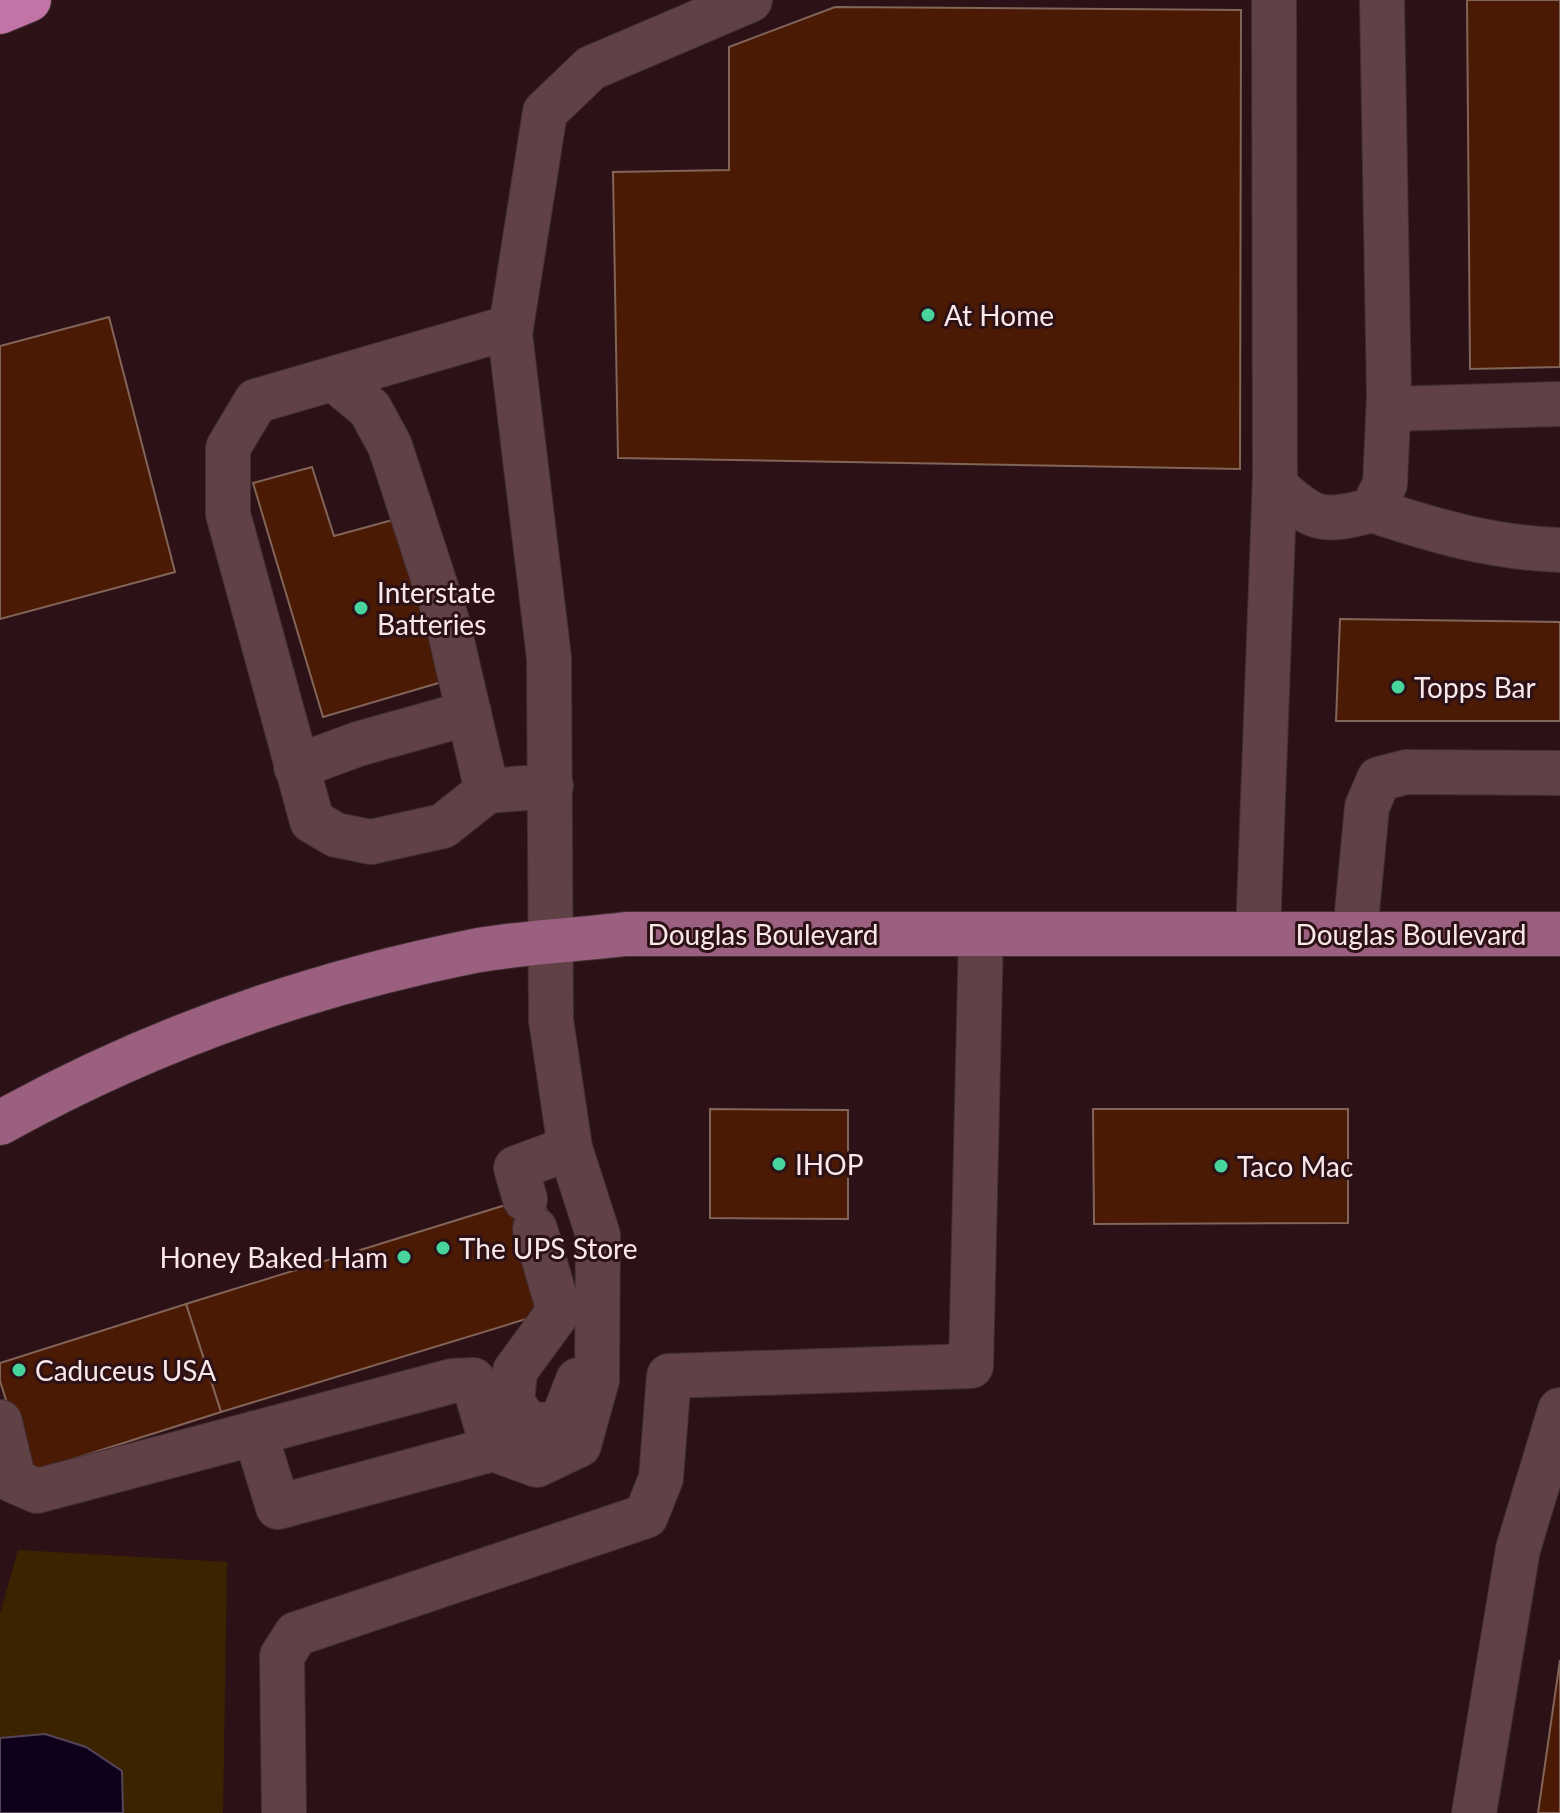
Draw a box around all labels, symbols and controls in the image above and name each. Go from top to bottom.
place label: At Home [944,298,1054,332]
marker: At Home [919,306,937,324]
place label: Interstate Batteries [377,575,496,641]
marker: Interstate Batteries [352,599,370,617]
place label: Topps Bar [1414,670,1536,704]
marker: Topps Bar [1389,678,1407,696]
street label: Douglas Boulevard [648,917,878,951]
street label: Douglas Boulevard [1296,917,1526,951]
place label: IHOP [795,1147,863,1181]
place label: Taco Mac [1237,1149,1353,1183]
marker: IHOP [770,1155,788,1173]
marker: Taco Mac [1212,1157,1230,1175]
place label: The UPS Store [459,1231,637,1265]
marker: The UPS Store [434,1239,452,1257]
place label: Honey Baked Ham [159,1240,388,1274]
marker: Honey Baked Ham [395,1248,413,1266]
place label: Caduceus USA [35,1353,216,1387]
marker: Caduceus USA [10,1361,28,1379]

